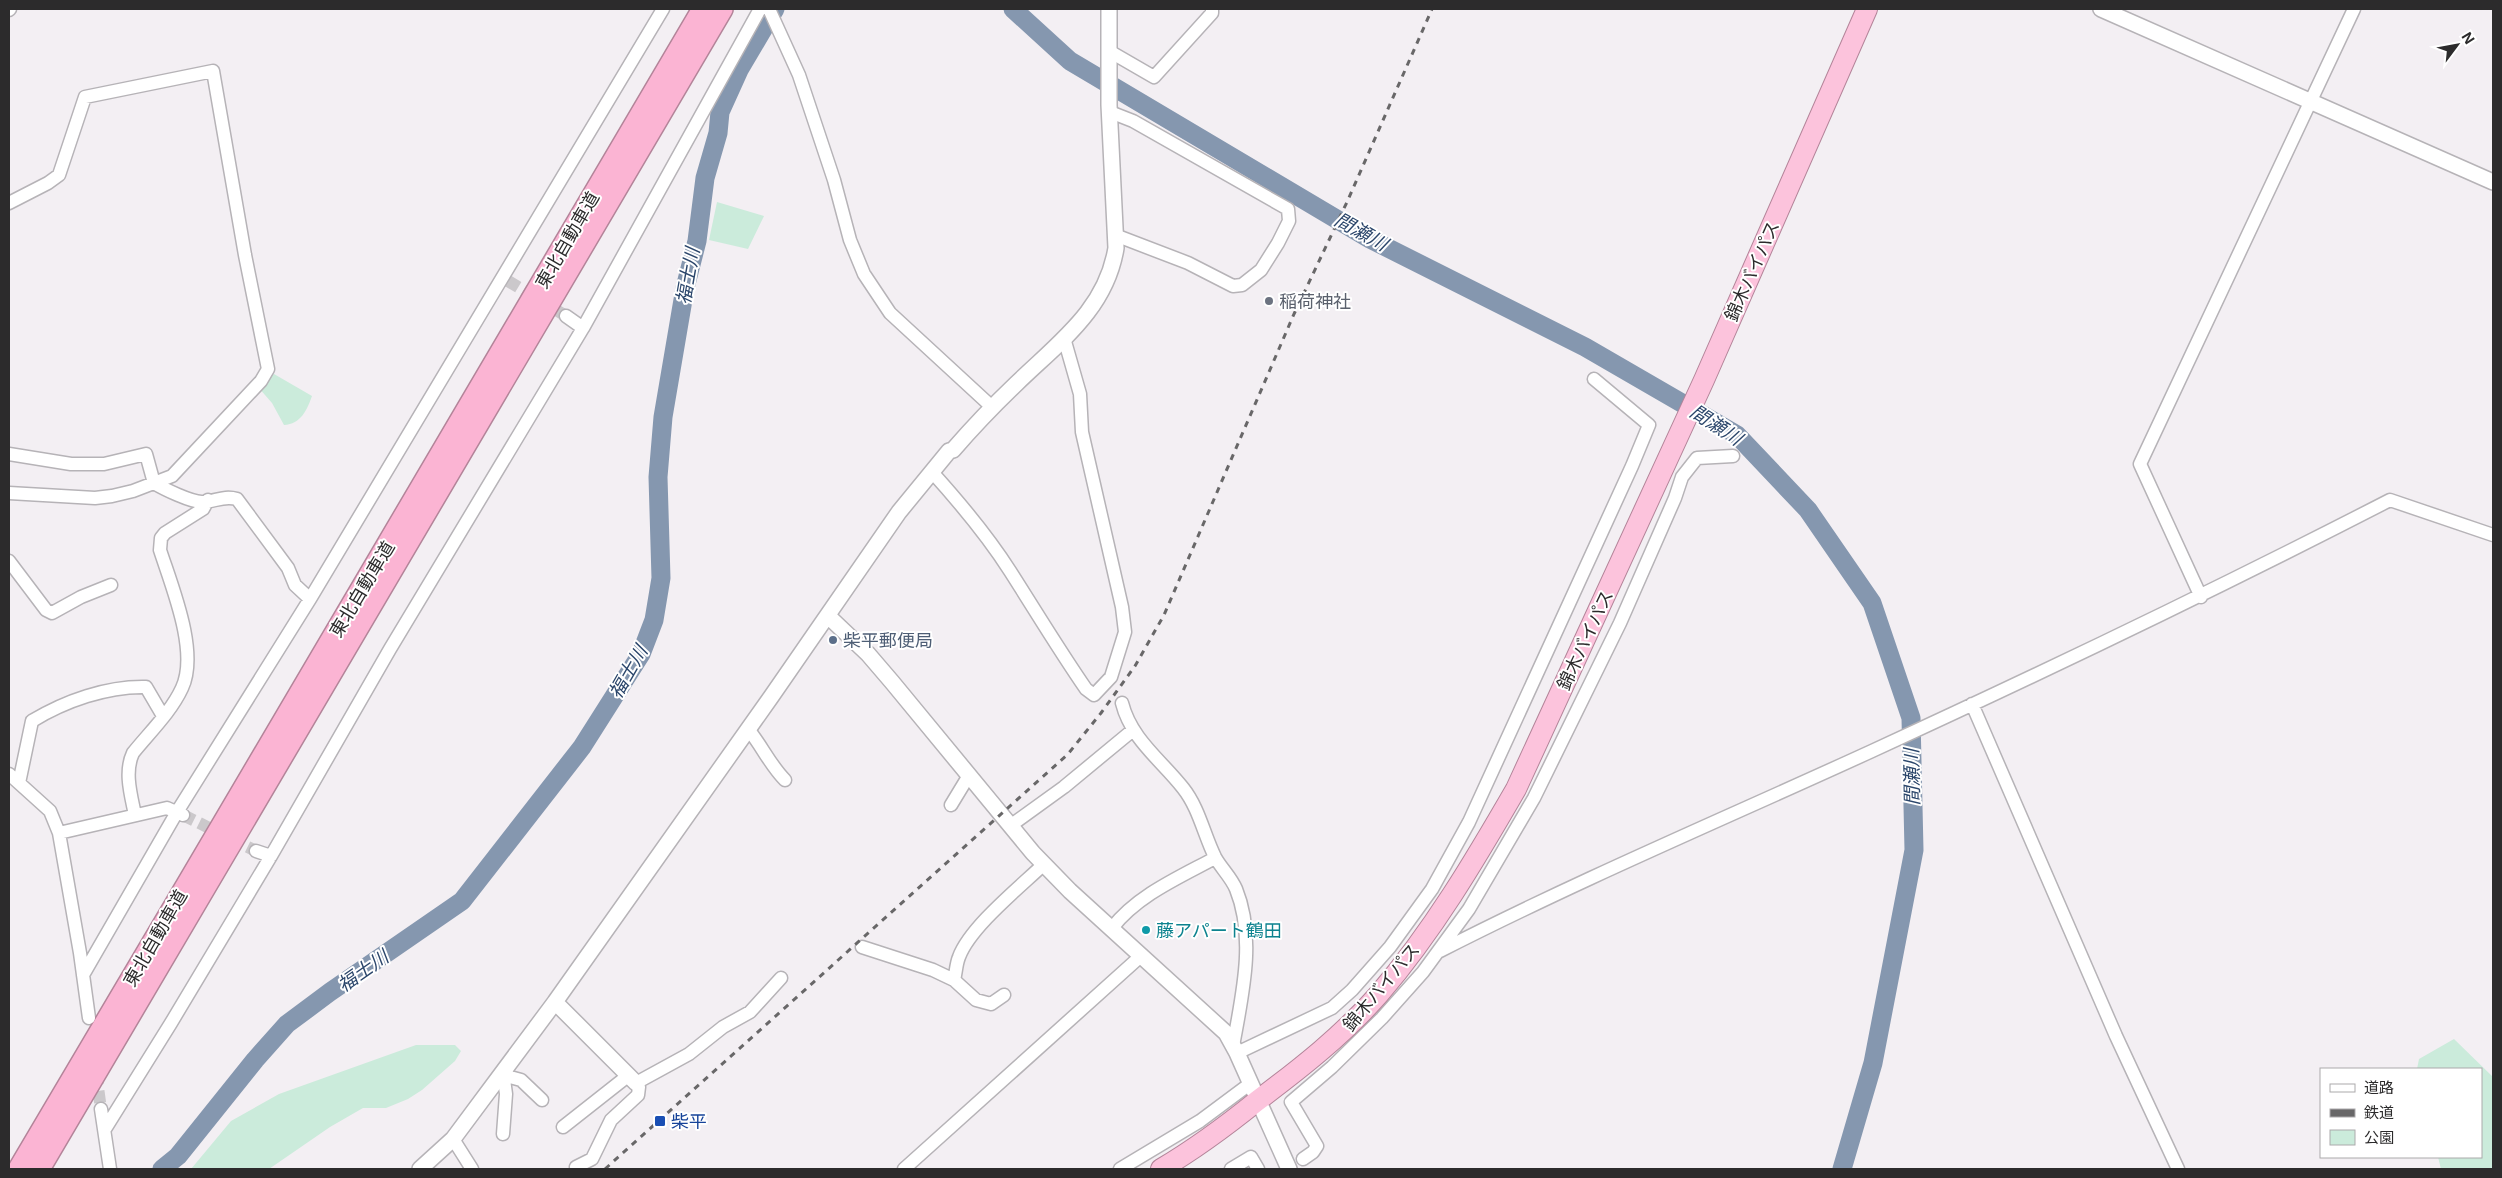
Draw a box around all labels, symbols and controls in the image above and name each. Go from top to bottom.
north arrow [2432,20,2482,70]
text: N [2458,29,2478,47]
street label: 東北自動車道 [531,188,603,292]
water label: 間瀬川 [1330,208,1393,257]
street label: 錦木バイパス [1721,218,1783,324]
water label: 福士川 [672,244,705,306]
place label: 稲荷神社 [1279,291,1351,312]
marker: 稲荷神社 [1263,295,1275,307]
water label: 間瀬川 [1686,400,1748,451]
street label: 東北自動車道 [325,537,399,641]
street label: 錦木バイパス [1553,587,1617,693]
place label: 柴平郵便局 [843,630,933,651]
marker: 柴平郵便局 [827,634,839,646]
water label: 福士川 [604,640,653,702]
water label: 間瀬川 [1900,746,1924,806]
street label: 東北自動車道 [119,886,191,990]
place label: 藤アパート鶴田 [1156,920,1282,941]
marker: 藤アパート鶴田 [1140,924,1152,936]
street label: 錦木バイパス [1338,939,1424,1035]
water label: 福士川 [333,944,395,997]
legend [2320,1068,2482,1158]
text: 道路 [2364,1078,2394,1097]
text: 鉄道 [2364,1103,2394,1122]
place label: 柴平 [671,1111,707,1132]
marker: 柴平 [653,1114,667,1128]
text: 公園 [2364,1128,2394,1147]

